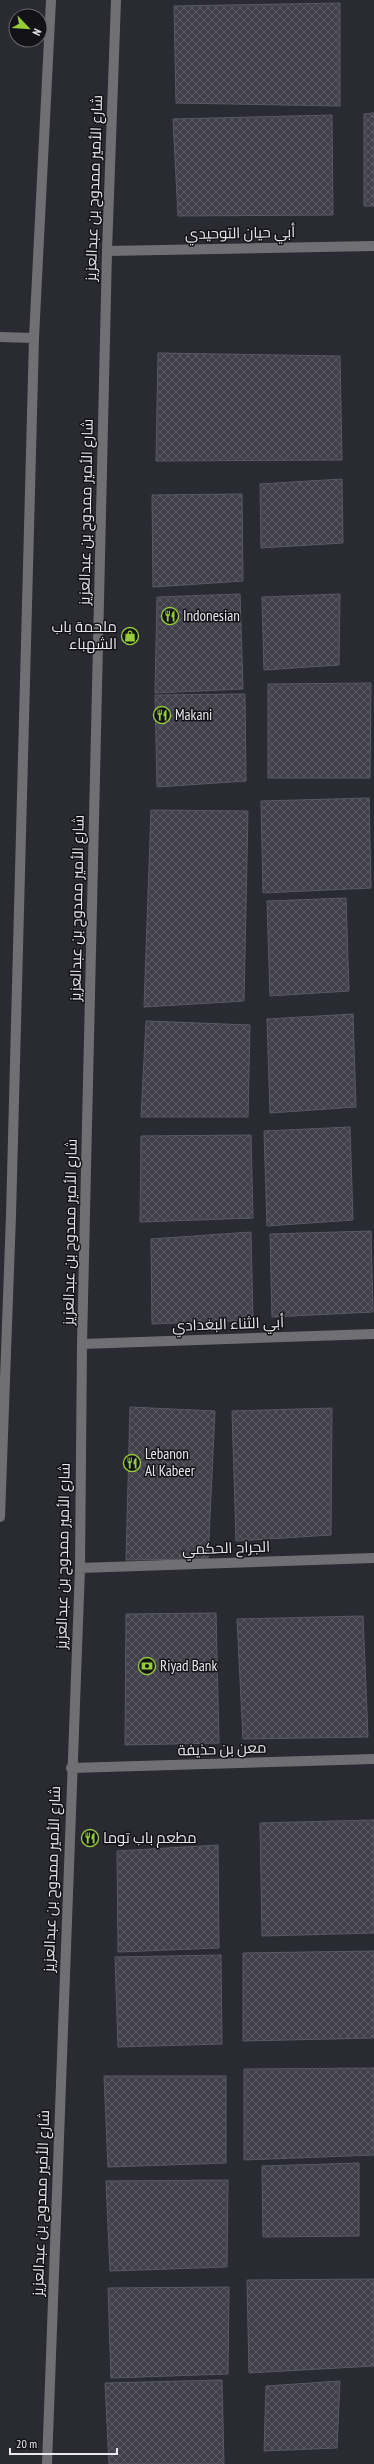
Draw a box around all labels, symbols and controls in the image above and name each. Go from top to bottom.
north arrow [8,8,48,48]
text: N [29,27,45,38]
street label: شارع الأمير ممدوح بن عبدالعزيز [81,95,108,283]
street label: أبي حيان التوحيدي [185,222,295,246]
street label: شارع الأمير ممدوح بن عبدالعزيز [74,419,99,606]
restaurant icon: Indonesian [160,606,180,626]
place label: Indonesian [183,606,240,625]
place label: ملحمة باب الشهباء [51,617,117,654]
shop icon: ملحمة باب الشهباء [120,626,140,646]
restaurant icon: Makani [152,705,172,725]
place label: Makani [175,705,212,724]
street label: شارع الأمير ممدوح بن عبدالعزيز [65,815,90,1002]
street label: شارع الأمير ممدوح بن عبدالعزيز [58,1139,83,1326]
street label: أبي الثناء البغدادي [172,1312,284,1338]
place label: Lebanon Al Kabeer [145,1444,196,1480]
restaurant icon: Lebanon Al Kabeer [122,1453,142,1473]
street label: شارع الأمير ممدوح بن عبدالعزيز [51,1463,76,1650]
street label: الجراح الحكمي [182,1536,270,1562]
bank icon: Riyad Bank [137,1656,157,1676]
place label: Riyad Bank [160,1656,217,1675]
street label: معن بن حذيفة [177,1737,267,1761]
street label: شارع الأمير ممدوح بن عبدالعزيز [39,1786,66,1974]
restaurant icon: مطعم باب توما [80,1828,100,1848]
place label: مطعم باب توما [103,1828,197,1848]
street label: شارع الأمير ممدوح بن عبدالعزيز [28,2110,55,2298]
scale bar [10,2430,117,2456]
text: 20 m [16,2436,37,2451]

